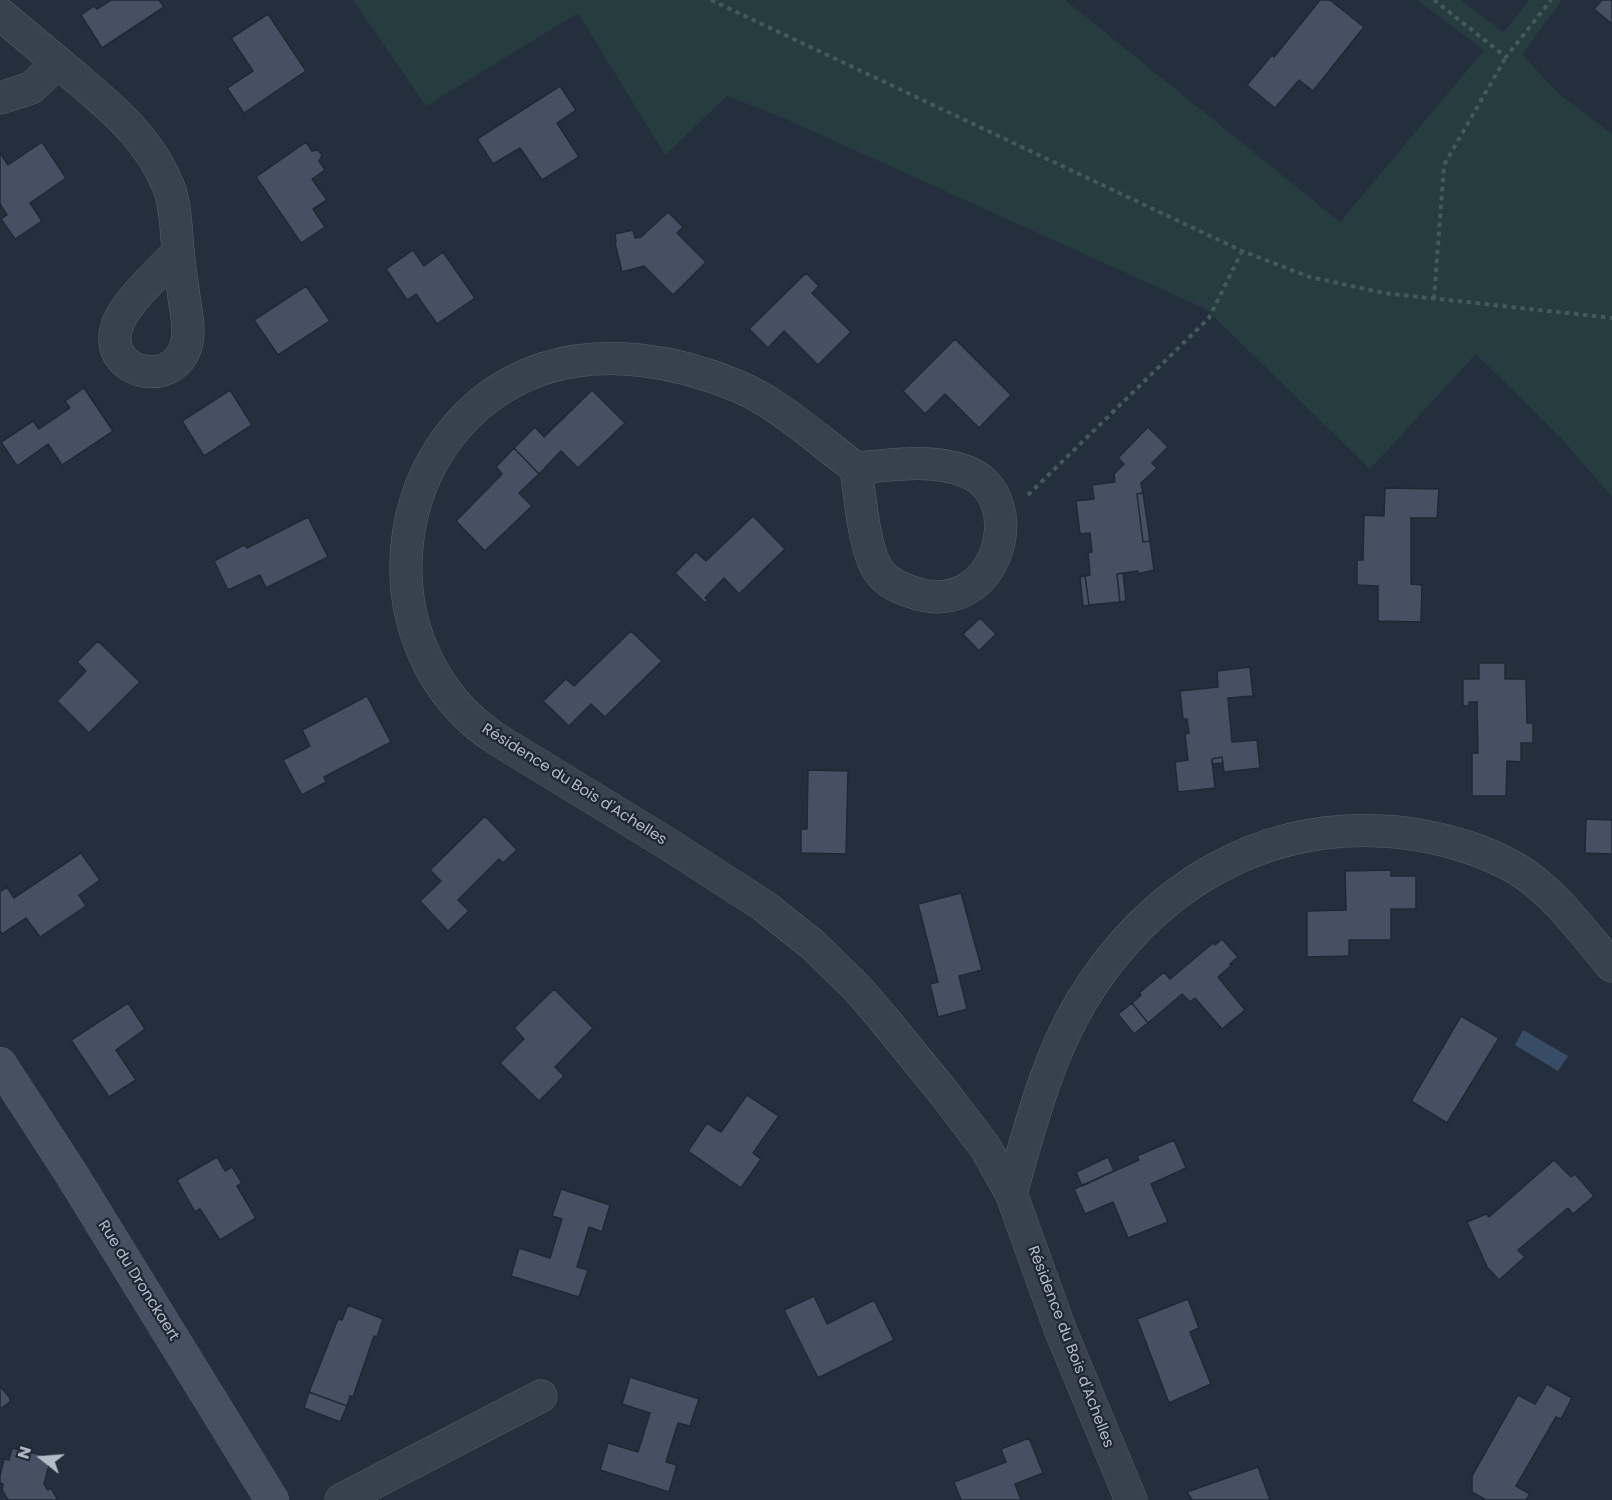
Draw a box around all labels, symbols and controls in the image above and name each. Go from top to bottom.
street label: Résidence du Bois d'Achelles [478,721,670,849]
street label: Rue du Dronckaert [94,1218,182,1344]
street label: Résidence du Bois d'Achelles [1023,1244,1117,1450]
north arrow [12,1428,72,1488]
text: N [12,1443,37,1462]

